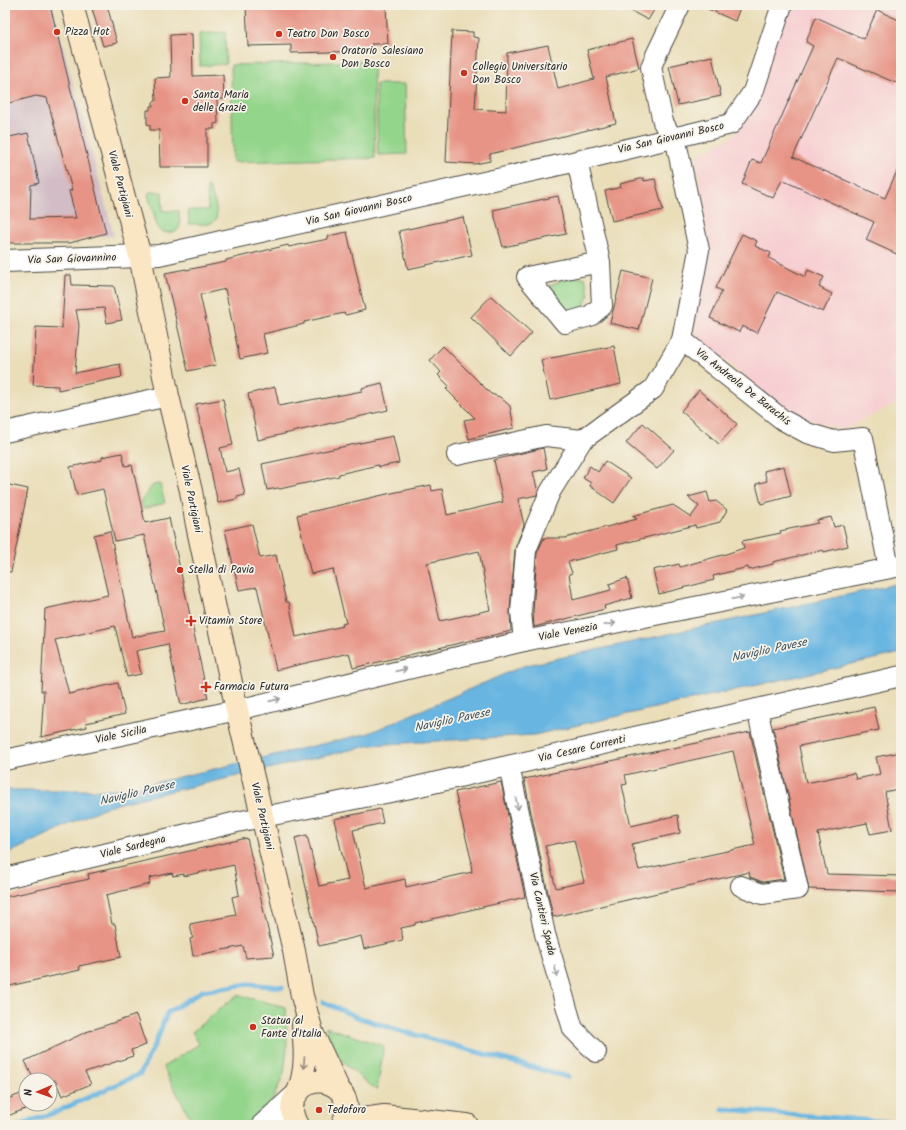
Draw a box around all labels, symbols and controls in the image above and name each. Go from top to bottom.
place label: Pizza Hot [65,23,110,41]
place label: Teatro Don Bosco [287,25,369,43]
marker: Pizza Hot [52,27,62,37]
marker: Teatro Don Bosco [274,29,284,39]
place label: Oratorio Salesiano Don Bosco [341,42,423,73]
marker: Oratorio Salesiano Don Bosco [328,52,338,62]
place label: Collegio Universitario Don Bosco [472,58,567,89]
marker: Collegio Universitario Don Bosco [459,68,469,78]
place label: Santa Maria delle Grazie [193,86,249,117]
marker: Santa Maria delle Grazie [180,96,190,106]
street label: Via San Giovanni Bosco [616,117,726,159]
street label: Viale Partigiani [102,148,138,220]
street label: Via San Giovanni Bosco [304,189,414,231]
street label: Via San Giovannino [27,248,117,270]
street label: Via Andreola De Barachis [691,344,795,430]
street label: Viale Partigiani [175,463,207,535]
place label: Stella di Pavia [188,561,254,579]
marker: Stella di Pavia [175,565,185,575]
one-way arrow [731,594,744,602]
place label: Vitamin Store [199,612,262,630]
marker: Vitamin Store [186,616,196,626]
street label: Viale Venezia [537,617,599,647]
one-way arrow [603,620,616,628]
water label: Naviglio Pavese [730,632,810,667]
one-way arrow [394,666,407,674]
place label: Farmacia Futura [214,678,289,696]
marker: Farmacia Futura [201,682,211,692]
one-way arrow [268,696,281,704]
water label: Naviglio Pavese [413,702,493,737]
street label: Viale Sicilia [94,721,148,749]
street label: Via Cesare Correnti [537,730,628,768]
water label: Naviglio Pavese [98,775,178,811]
street label: Viale Partigiani [245,780,279,852]
one-way arrow [513,797,521,810]
street label: Viale Sardegna [98,830,168,864]
street label: Via Cantieri Spada [524,871,560,957]
one-way arrow [553,965,560,978]
place label: Statua al Fante d'Italia [261,1012,322,1043]
marker: Statua al Fante d'Italia [248,1022,258,1032]
one-way arrow [301,1056,308,1069]
north arrow [18,1072,58,1112]
text: N [20,1088,38,1096]
place label: Tedoforo [327,1101,366,1119]
marker: Tedoforo [314,1105,324,1115]

